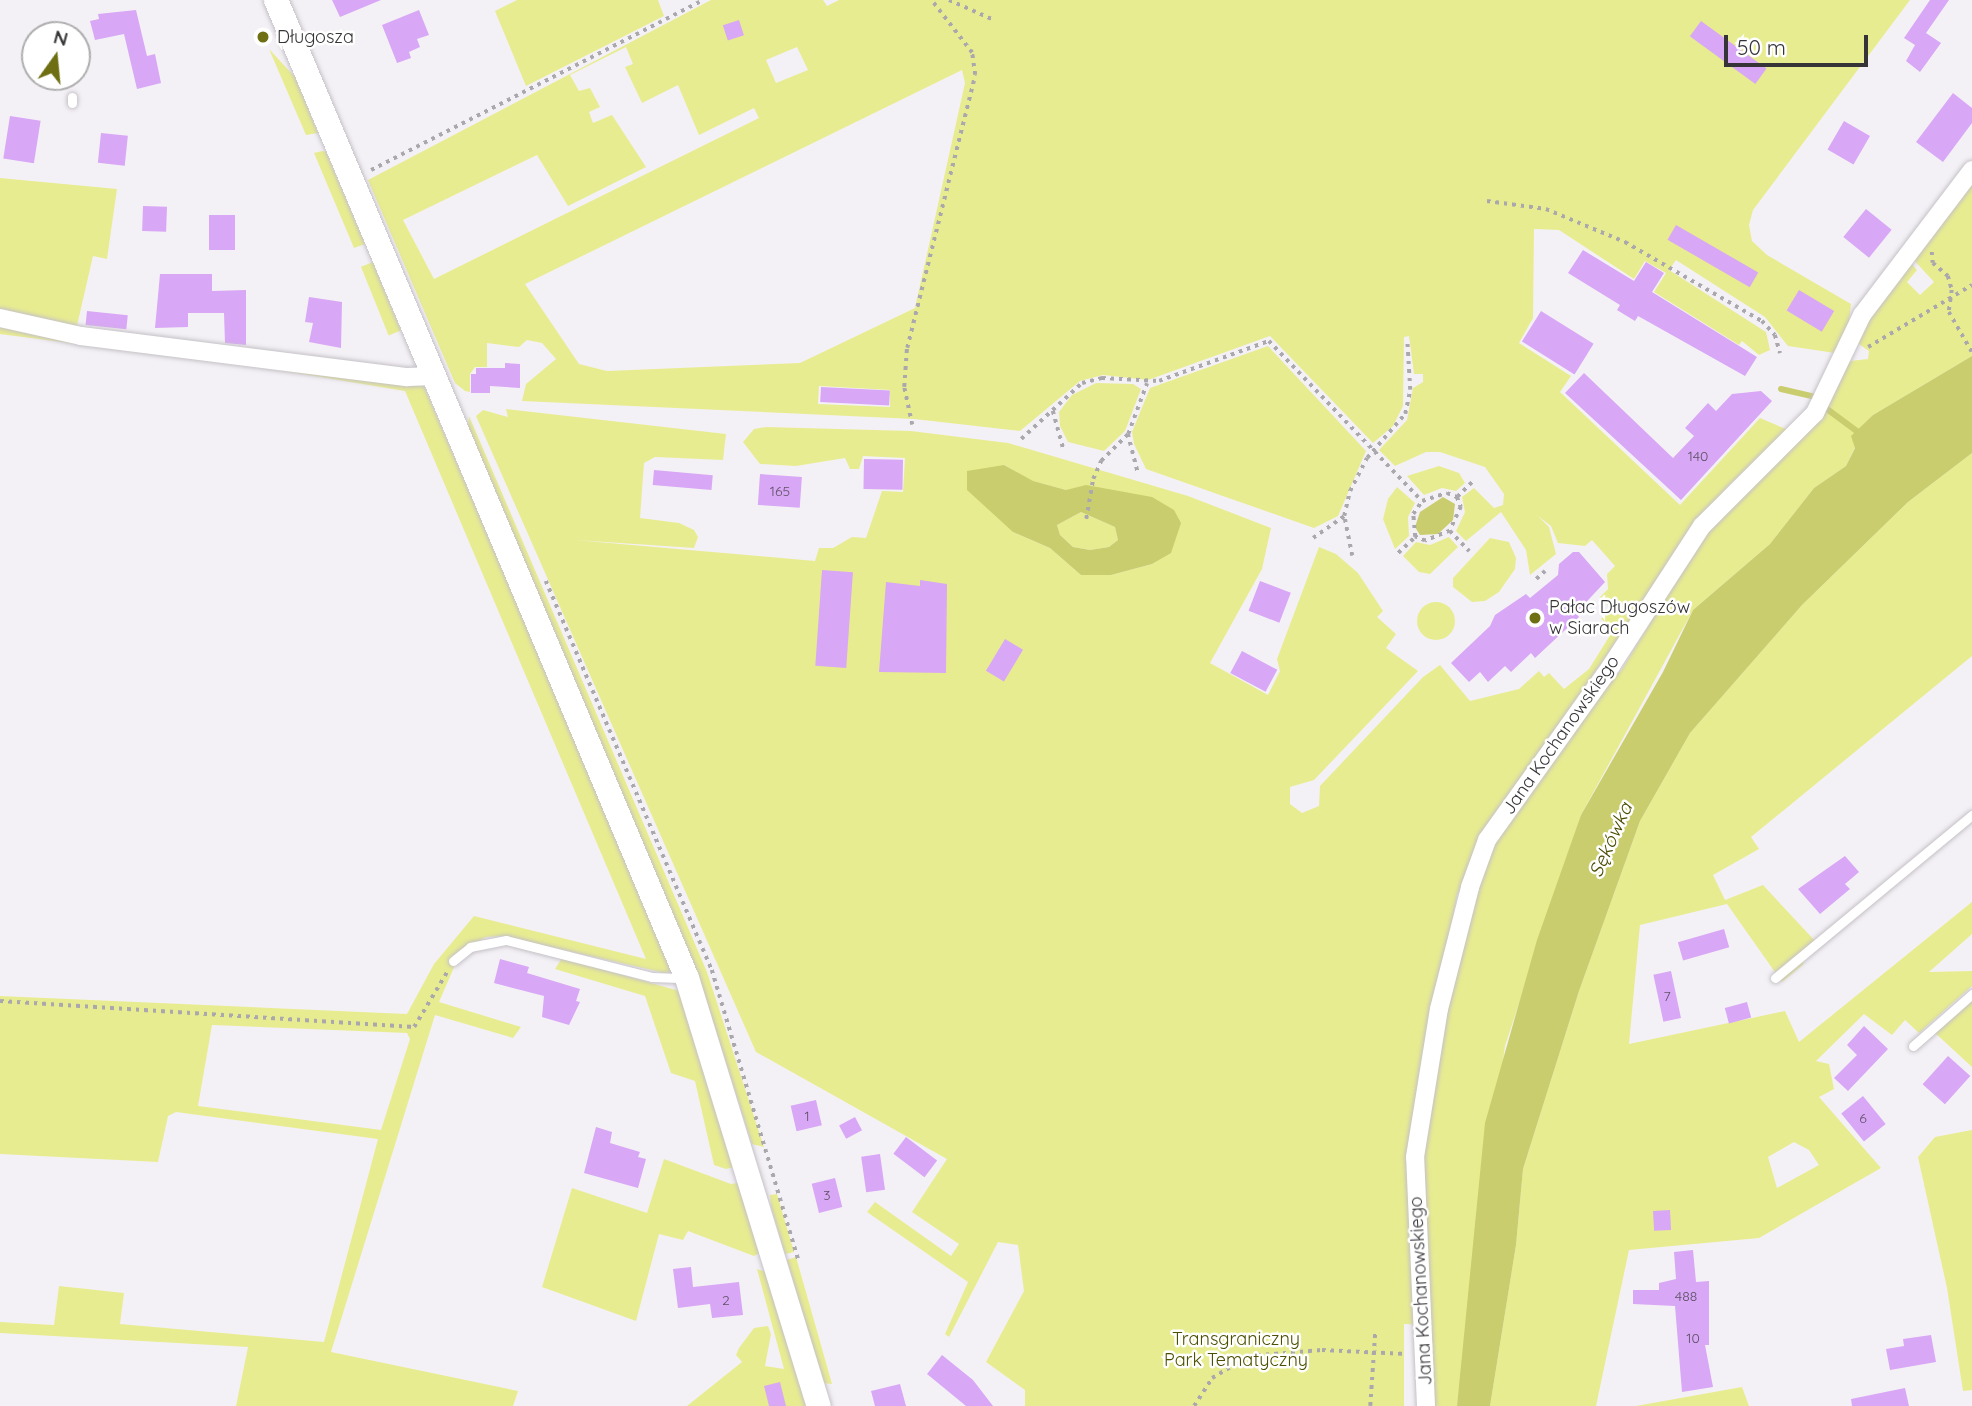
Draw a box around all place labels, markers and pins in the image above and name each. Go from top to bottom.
place label: Długosza [277,26,354,48]
marker: Długosza [255,29,271,45]
place label: Pałac Długoszów w Siarach [1549,597,1690,640]
marker: Pałac Długoszów w Siarach [1527,610,1543,626]

